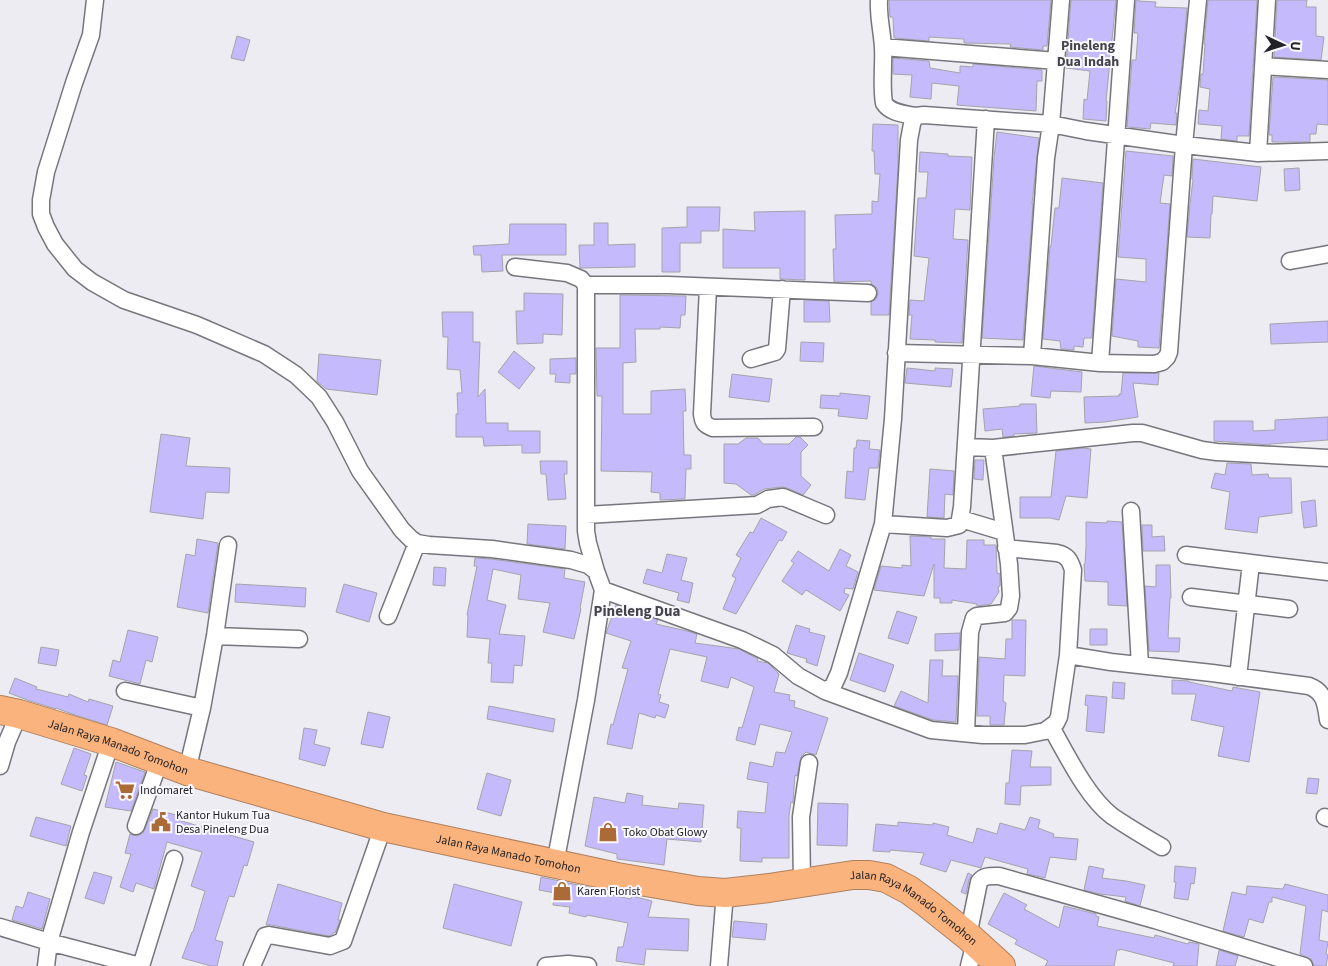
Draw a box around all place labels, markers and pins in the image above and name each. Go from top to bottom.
supermarket icon: Indomaret [114,779,136,801]
place label: Indomaret [140,782,193,799]
place label: Kantor Hukum Tua Desa Pineleng Dua [176,807,270,838]
public building icon: Kantor Hukum Tua Desa Pineleng Dua [150,811,172,833]
shop icon: Toko Obat Glowy [597,821,619,843]
place label: Toko Obat Glowy [623,824,708,841]
shop icon: Karen Florist [551,880,573,902]
place label: Karen Florist [577,883,640,900]

